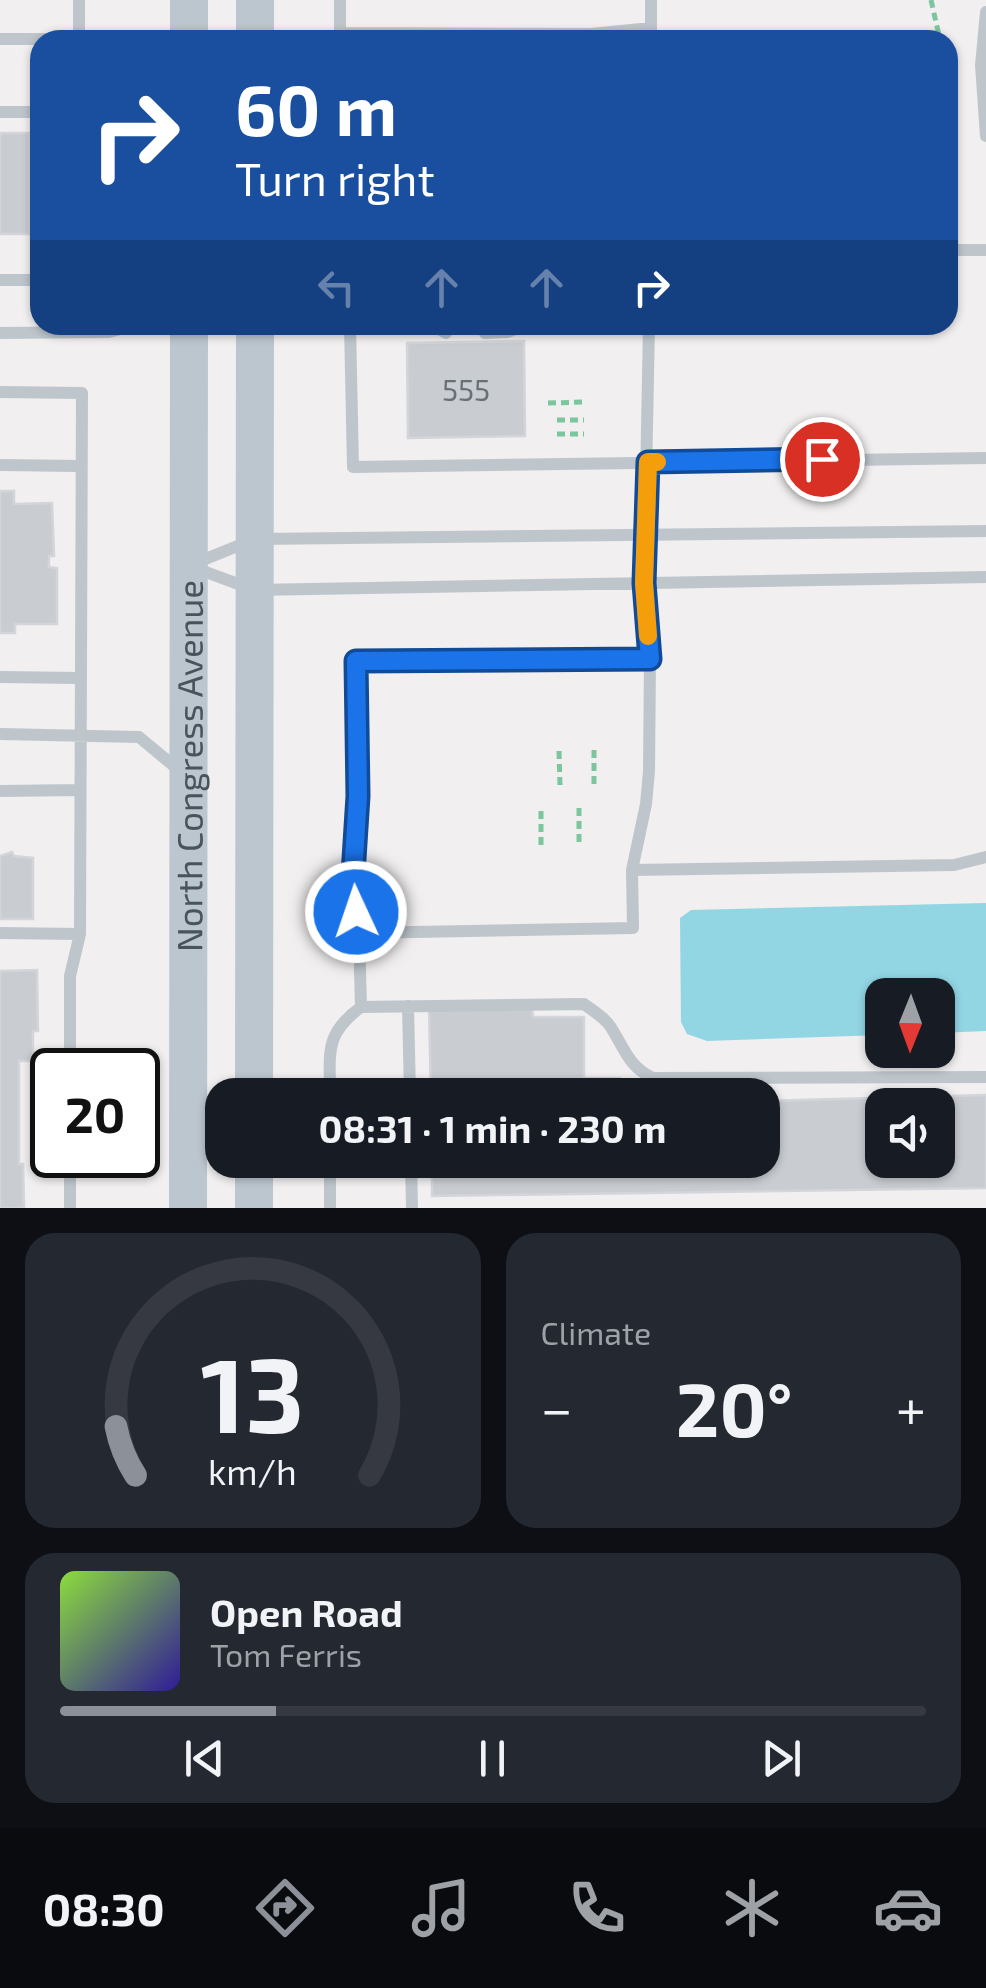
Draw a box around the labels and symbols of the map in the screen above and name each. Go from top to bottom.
house number: 555 [442,371,490,407]
pin [780,417,865,502]
street label: North Congress Avenue [167,580,210,952]
position arrow [304,860,408,964]
north arrow [865,978,955,1068]
speed limit sign: 20 [30,1048,160,1178]

